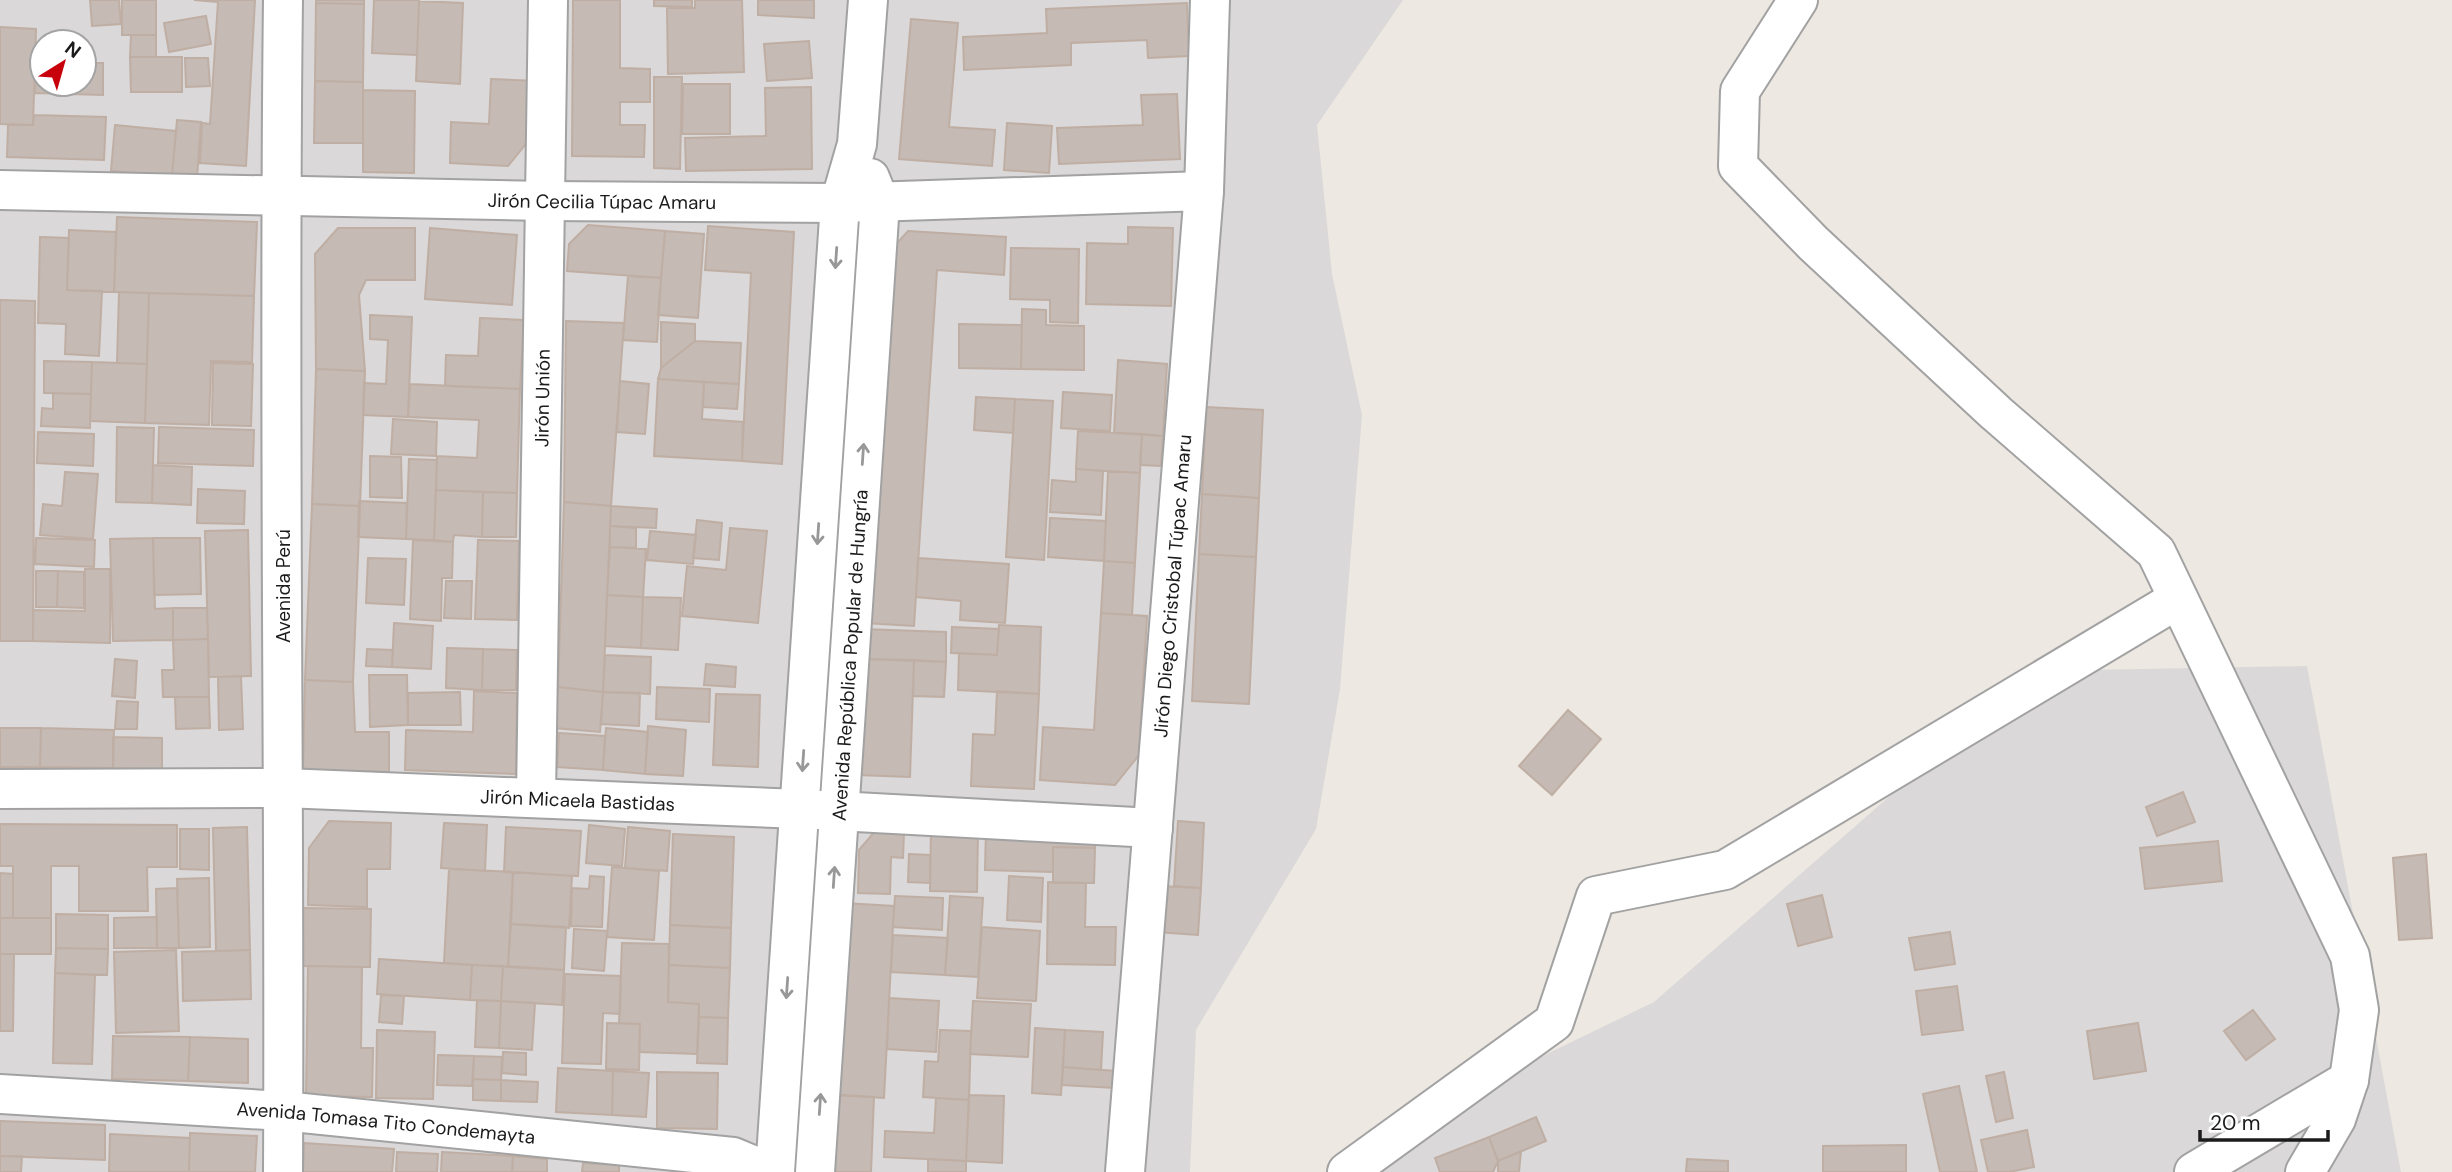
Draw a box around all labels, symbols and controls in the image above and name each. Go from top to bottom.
north arrow [28,28,98,98]
text: N [60,36,86,64]
street label: Jirón Cecilia Túpac Amaru [487,187,716,215]
one-way arrow [829,247,842,269]
street label: Jirón Unión [529,349,555,447]
street label: Jirón Diego Cristobal Túpac Amaru [1148,433,1197,738]
one-way arrow [856,443,869,466]
street label: Avenida República Popular de Hungría [826,489,873,822]
one-way arrow [811,522,824,545]
street label: Avenida Perú [271,529,296,643]
one-way arrow [796,749,809,772]
street label: Jirón Micaela Bastidas [480,784,676,816]
one-way arrow [828,866,841,889]
one-way arrow [781,976,794,999]
one-way arrow [813,1093,826,1116]
street label: Avenida Tomasa Tito Condemayta [236,1096,536,1149]
scale bar [2200,1098,2328,1142]
text: 20 m [2210,1109,2261,1137]

